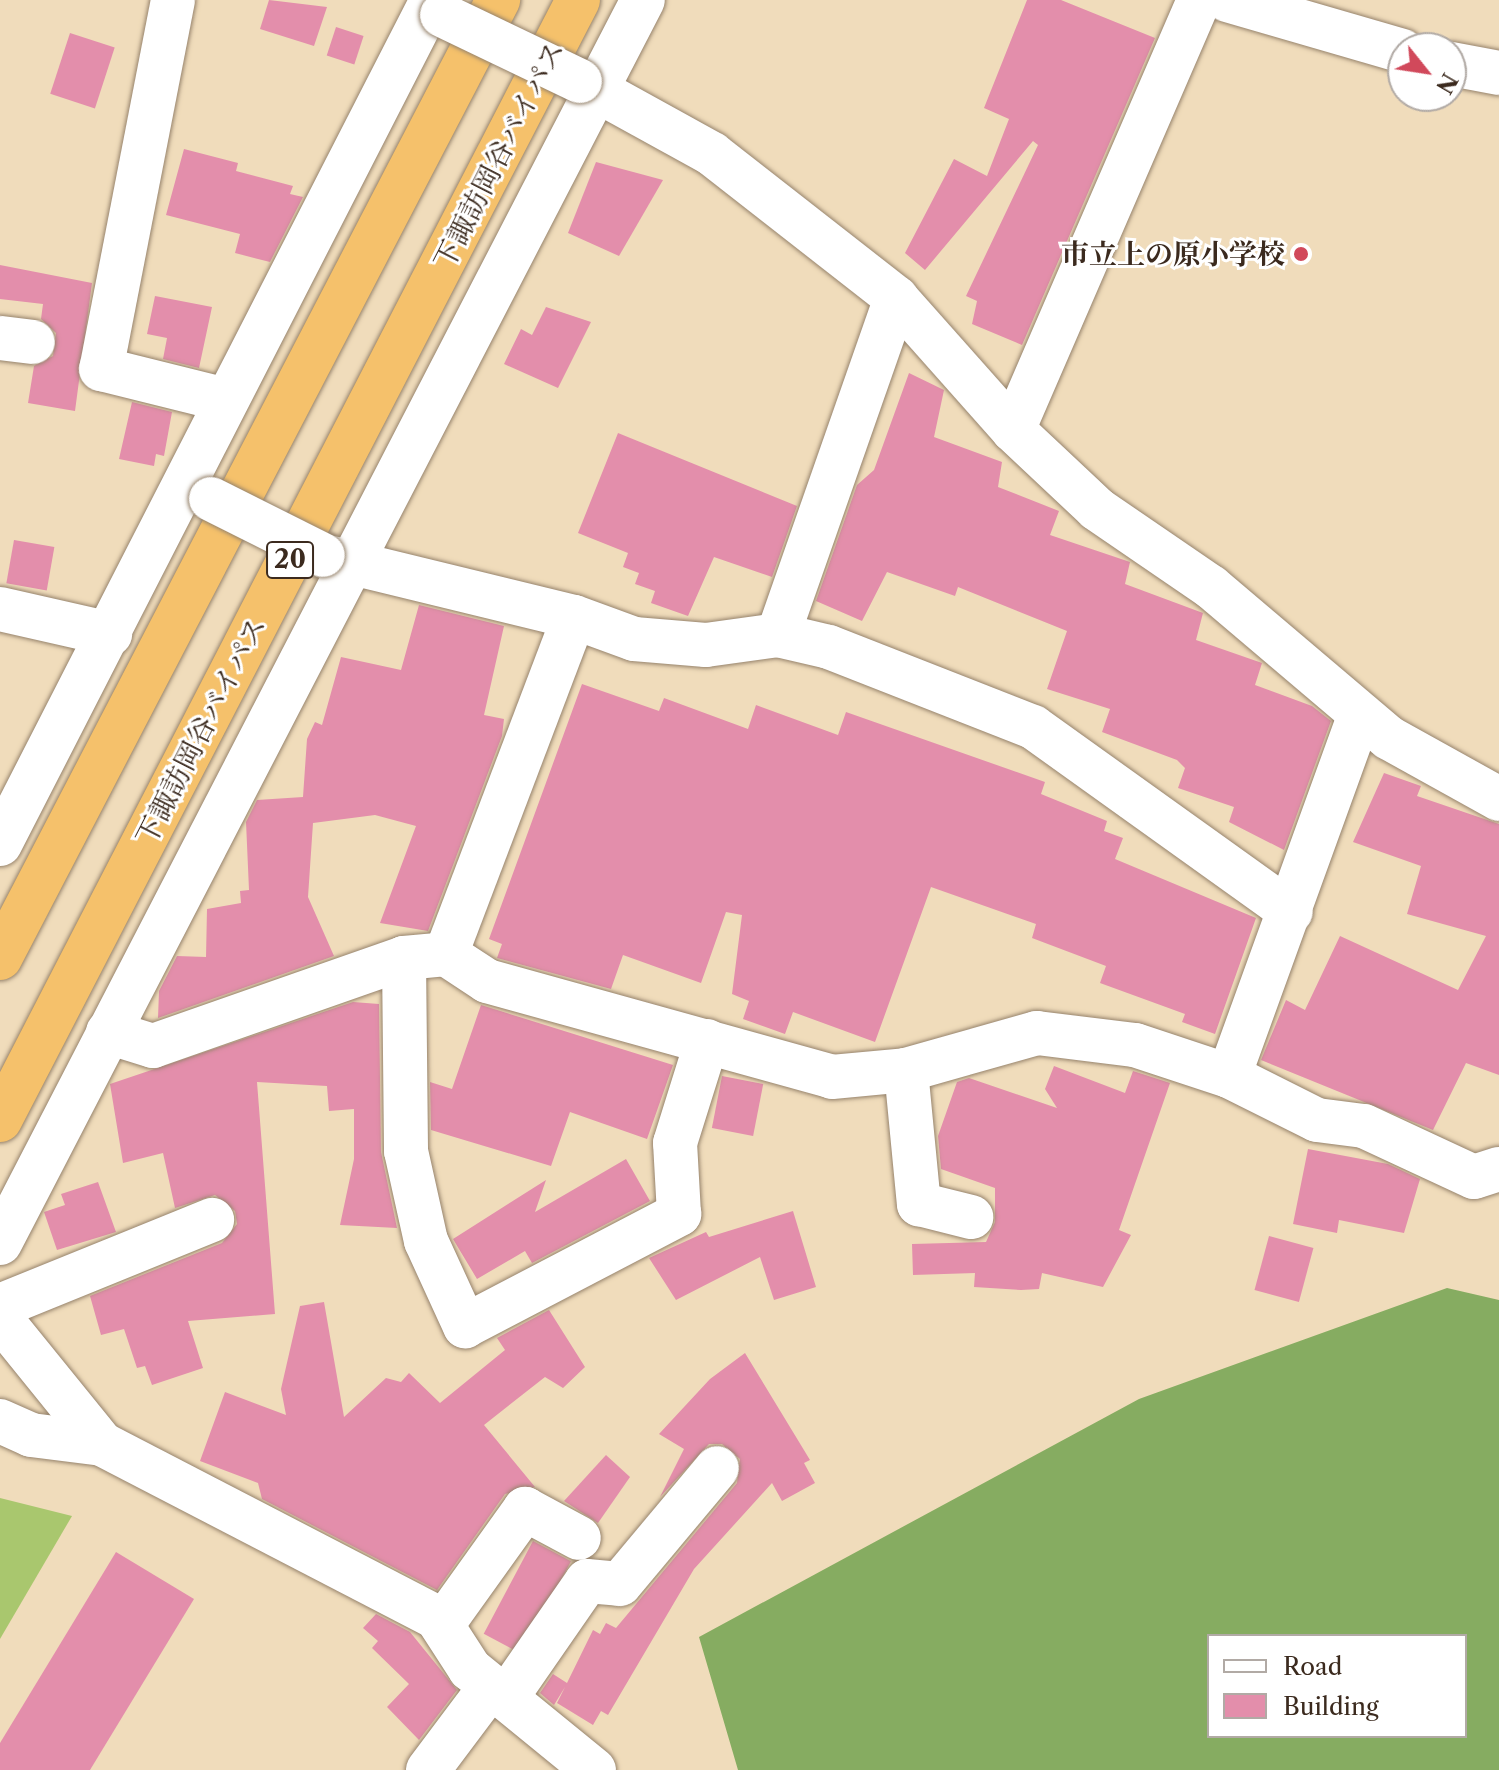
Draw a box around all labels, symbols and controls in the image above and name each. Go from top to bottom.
north arrow [1387,32,1467,112]
street label: 下諏訪岡谷バイパス [427,35,571,275]
text: N [1430,68,1463,98]
place label: 市立上の原小学校 [1061,237,1285,271]
marker: 市立上の原小学校 [1292,245,1310,263]
road number: 20 [266,538,314,582]
street label: 下諏訪岡谷バイパス [129,611,273,851]
legend [1207,1634,1467,1738]
text: Road [1283,1652,1342,1681]
text: Building [1283,1692,1379,1721]

